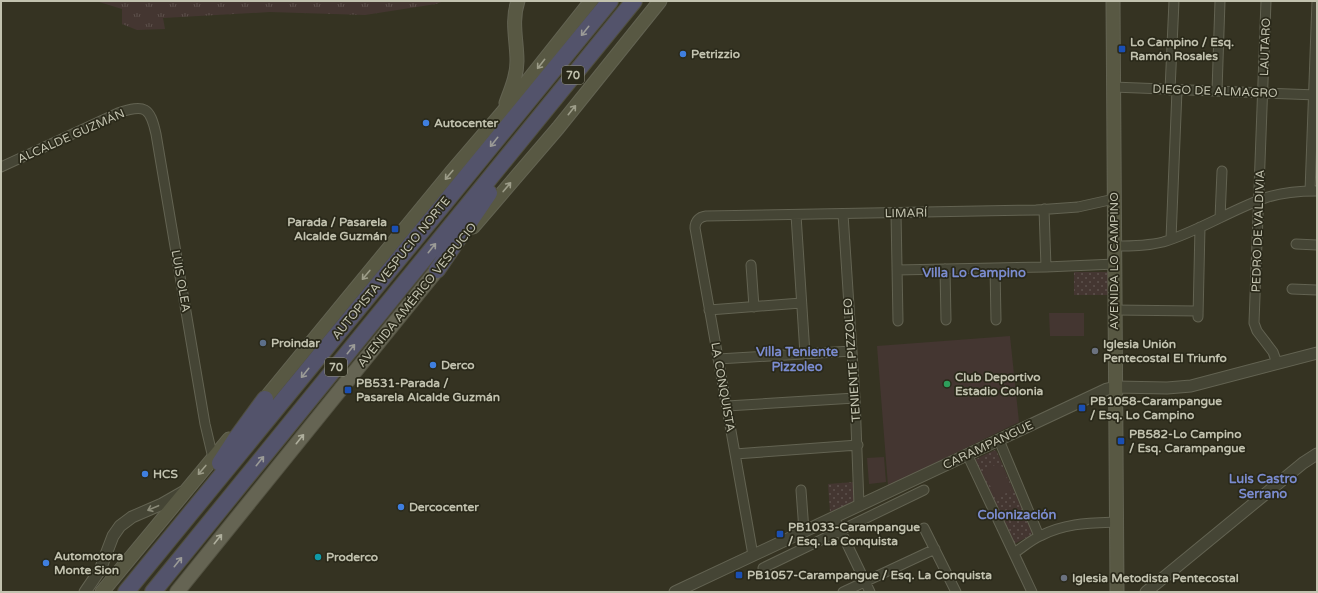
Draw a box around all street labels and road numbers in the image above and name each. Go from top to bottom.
street label: LAUTARO [1257,17,1273,76]
road number: 70 [562,66,584,84]
street label: DIEGO DE ALMAGRO [1152,82,1278,100]
street label: ALCALDE GUZMÁN [15,106,127,166]
street label: PEDRO DE VALDIVIA [1249,169,1267,293]
street label: AVENIDA LO CAMPINO [1107,192,1121,330]
street label: AUTOPISTA VESPUCIO NORTE [329,194,453,342]
street label: LIMARÍ [884,206,928,220]
street label: AVENIDA AMÉRICO VESPUCIO [354,220,480,370]
street label: LUIS OLEA [169,249,193,313]
street label: TENIENTE PIZZOLEO [841,297,863,422]
street label: LA CONQUISTA [708,341,738,433]
road number: 70 [325,358,347,376]
street label: CARAMPANGUE [940,418,1036,472]

